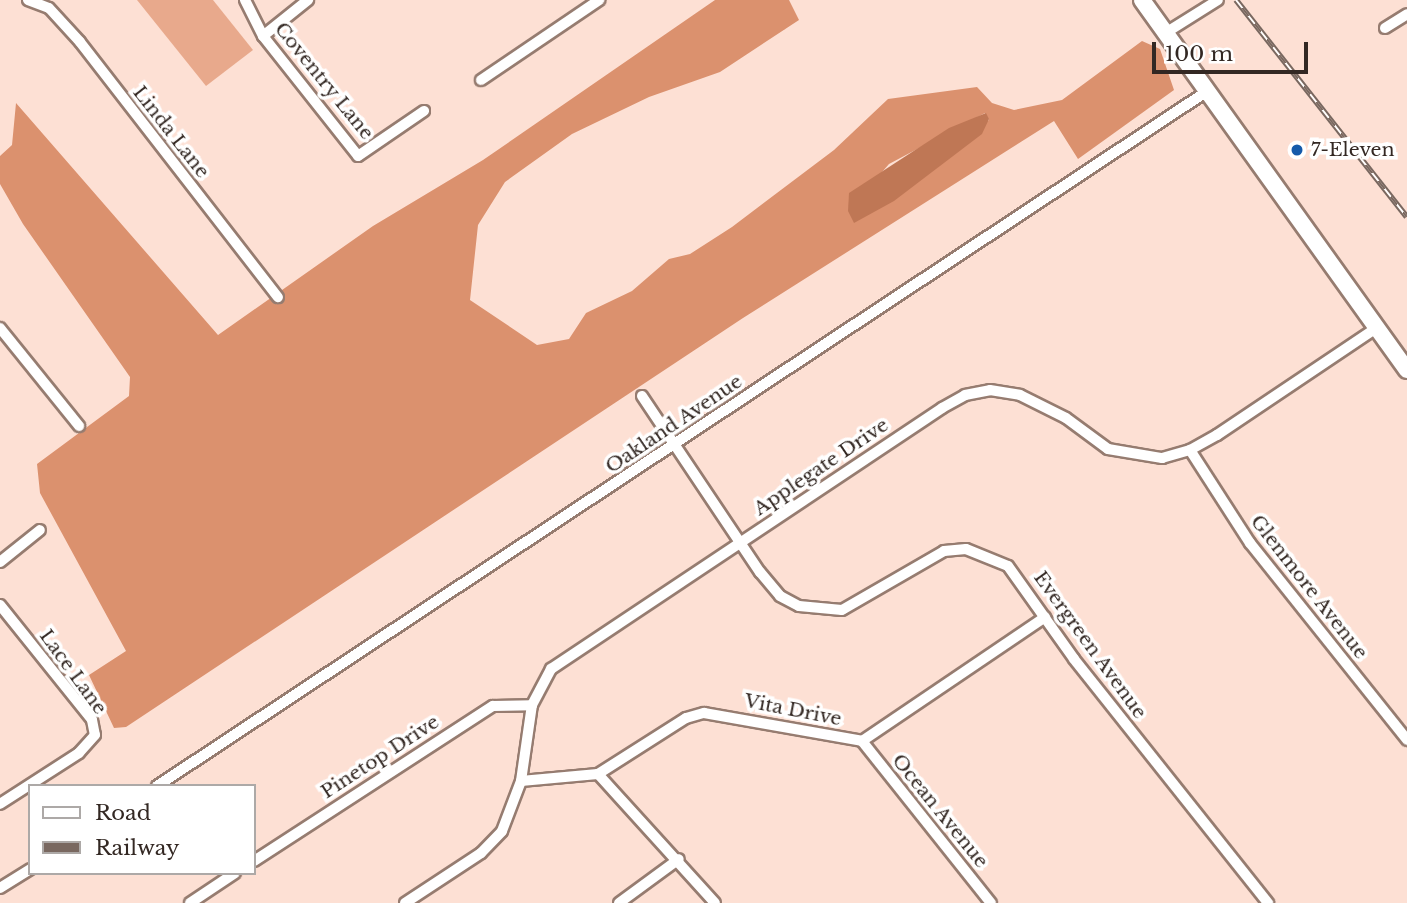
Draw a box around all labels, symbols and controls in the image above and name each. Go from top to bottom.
street label: Coventry Lane [270,18,378,144]
scale bar [1155,28,1311,72]
text: 100 m [1165,41,1233,67]
street label: Linda Lane [128,81,214,183]
place label: 7-Eleven [1311,139,1395,161]
marker: 7-Eleven [1289,142,1305,158]
street label: Oakland Avenue [601,370,747,478]
street label: Applegate Drive [749,414,893,520]
street label: Glenmore Avenue [1246,510,1372,664]
street label: Evergreen Avenue [1029,567,1151,723]
street label: Lace Lane [35,625,111,719]
street label: Vita Drive [742,689,844,731]
street label: Pinetop Drive [317,710,443,804]
street label: Ocean Avenue [887,749,993,873]
legend [28,784,256,875]
text: Road [95,800,151,826]
text: Railway [95,835,179,861]

